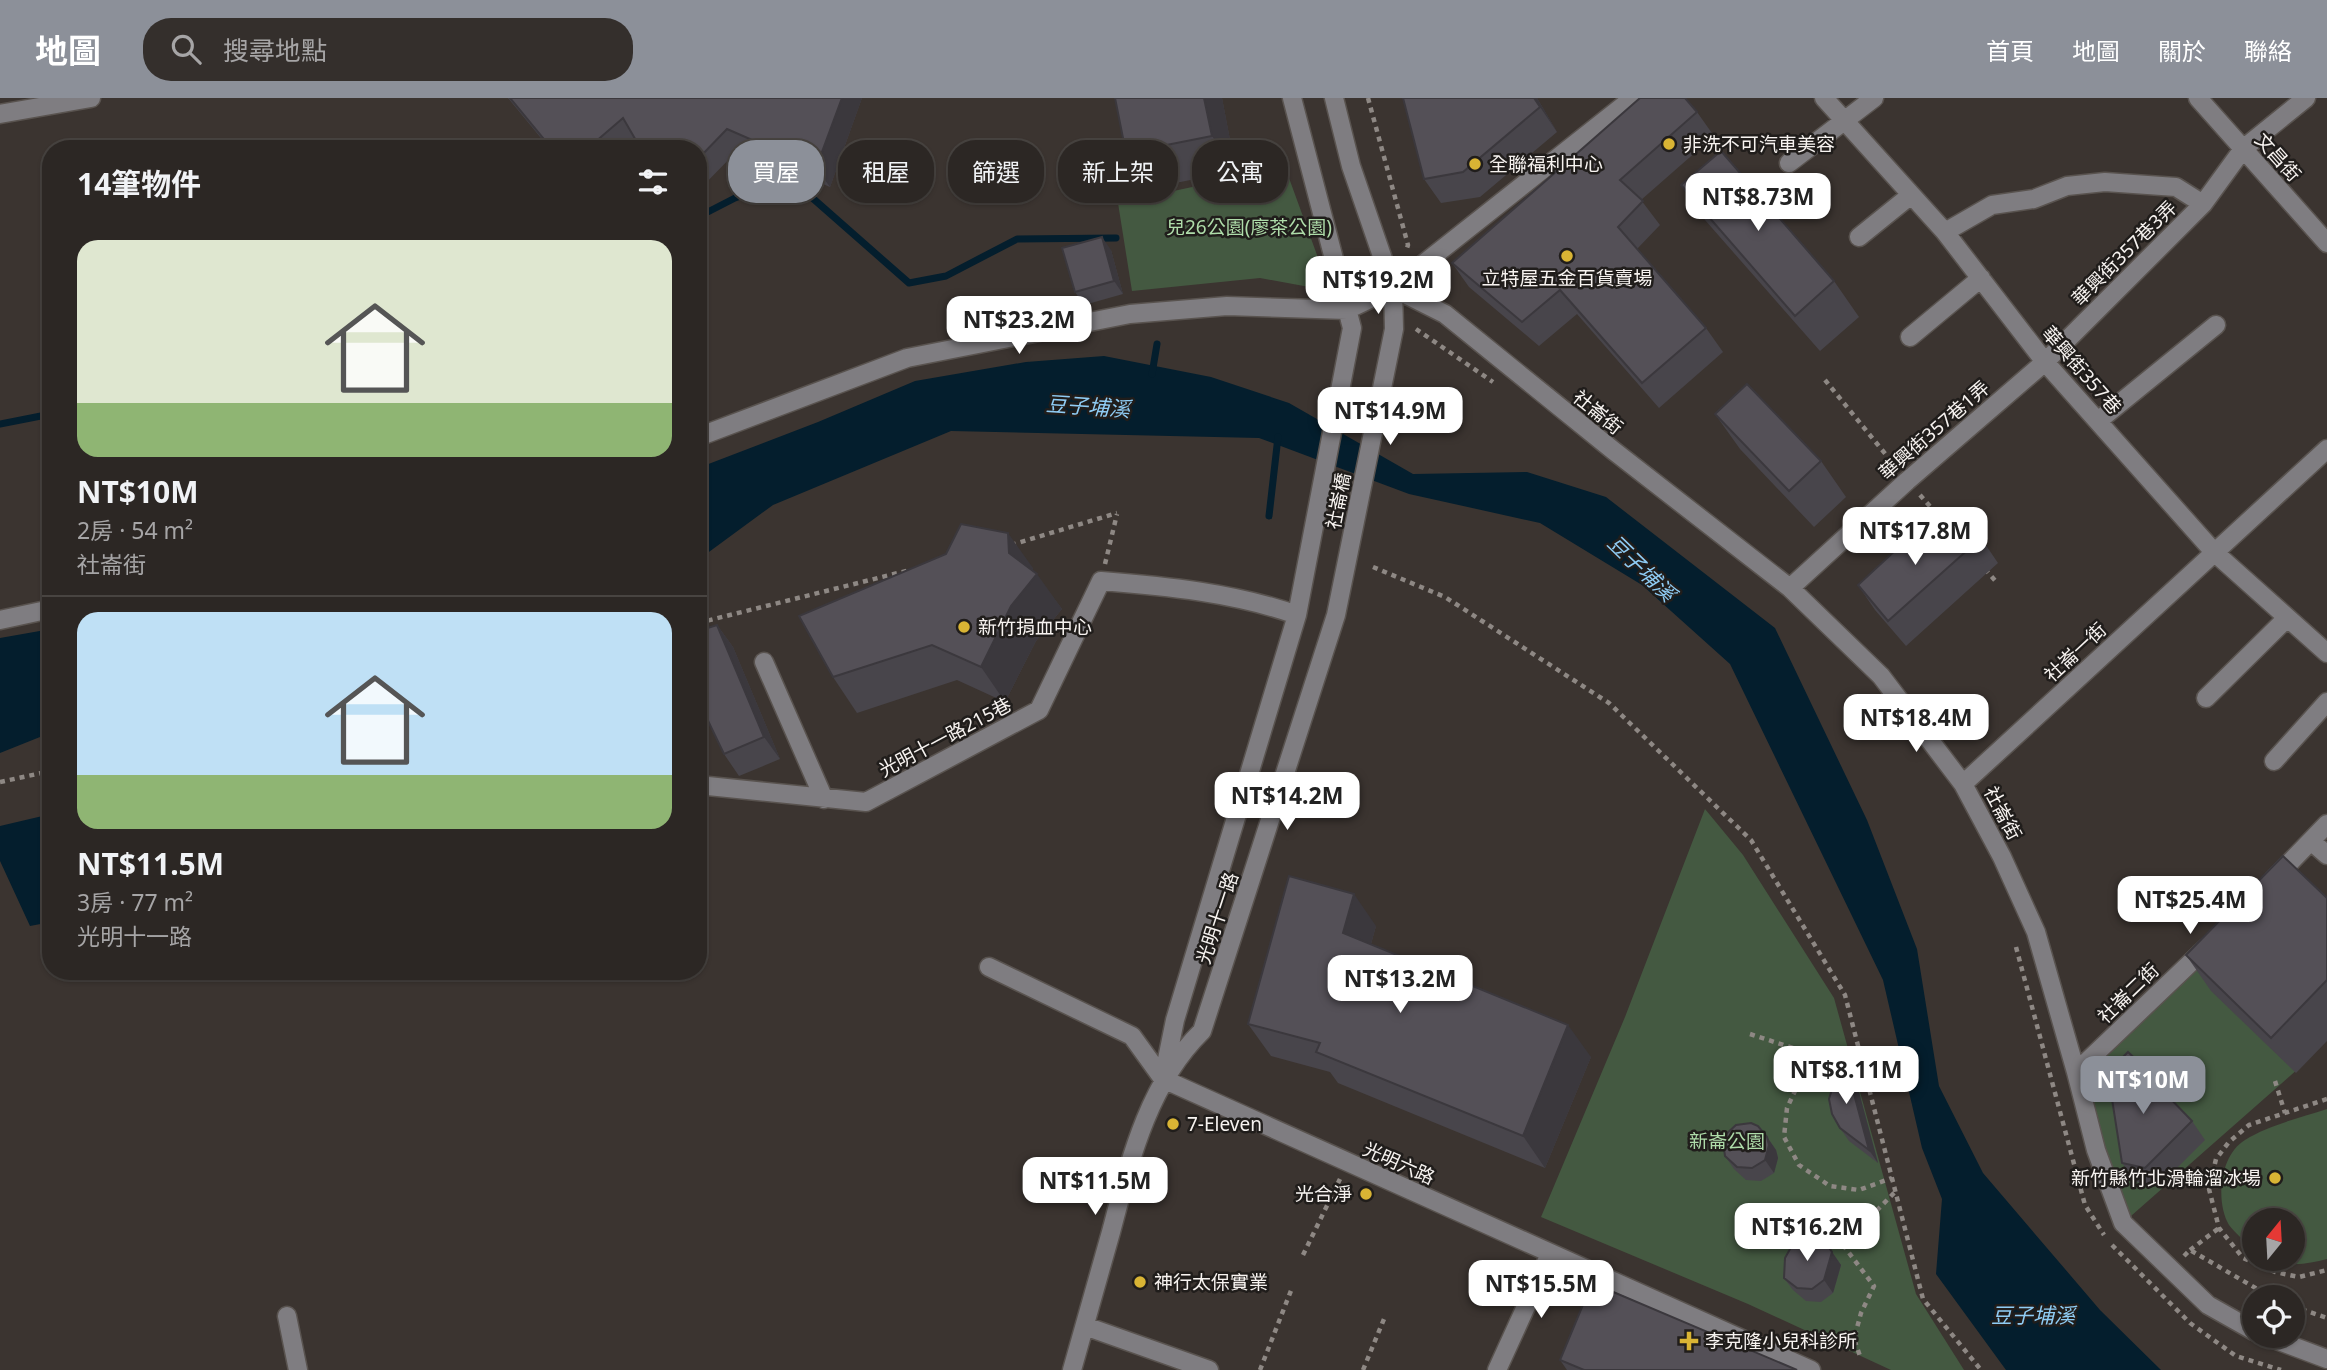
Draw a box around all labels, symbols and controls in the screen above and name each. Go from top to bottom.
search box [143,18,633,81]
text: 地圖 [35,28,101,73]
icon: search [167,30,205,68]
text: 搜尋地點 [223,32,327,68]
text: 首頁 [1986,34,2034,67]
text: 地圖 [2072,34,2120,67]
text: 關於 [2158,34,2206,67]
text: 聯絡 [2244,34,2292,67]
street label: 文昌街 [2249,127,2307,187]
place label: 非洗不可汽車美容 [1683,131,1835,157]
marker: 非洗不可汽車美容 [1661,136,1677,152]
chip: 買屋 [728,140,824,203]
chip: 租屋 [838,140,934,203]
chip: 篩選 [948,140,1044,203]
chip: 新上架 [1058,140,1178,203]
chip: 公寓 [1192,140,1288,203]
place label: 全聯福利中心 [1489,151,1603,177]
marker: 全聯福利中心 [1467,156,1483,172]
text: 14筆物件 [77,163,201,204]
icon: filters [634,163,672,201]
pin: NT$8.73M [1686,174,1830,233]
text: NT$8.73M [1702,180,1814,212]
street label: 華興街357巷3弄 [2066,195,2182,311]
park label: 兒26公園(廖茶公園) [1166,214,1332,240]
marker: 立特屋五金百貨賣場 [1559,248,1575,264]
pin: NT$19.2M [1306,256,1450,316]
text: NT$19.2M [1322,263,1434,295]
place label: 立特屋五金百貨賣場 [1481,265,1653,291]
icon: home [312,285,438,411]
pin: NT$23.2M [947,296,1091,356]
text: NT$23.2M [963,303,1075,335]
street label: 華興街357巷 [2037,320,2127,420]
street label: 華興街357巷1弄 [1873,375,1995,485]
street label: 社崙街 [1568,384,1628,440]
pin: NT$14.9M [1318,388,1462,447]
water label: 豆子埔溪 [1045,389,1134,423]
text: NT$14.9M [1334,394,1446,426]
text: NT$10M [77,471,198,512]
street label: 社崙橋 [1320,471,1356,531]
pin: NT$17.8M [1843,508,1987,567]
text: 2房 · 54 m² [77,514,193,546]
text: NT$17.8M [1859,514,1971,546]
water label: 豆子埔溪 [1602,529,1684,609]
text: 社崙街 [77,548,146,580]
place label: 新竹捐血中心 [978,614,1092,640]
street label: 社崙一街 [2038,617,2112,687]
marker: 新竹捐血中心 [956,619,972,635]
icon: home [312,657,438,783]
street label: 光明十一路215巷 [874,691,1016,783]
pin: NT$18.4M [1844,694,1988,754]
text: NT$18.4M [1860,701,1972,733]
pin: NT$14.2M [1215,772,1359,832]
text: NT$14.2M [1231,779,1343,811]
street label: 社崙街 [1978,782,2028,844]
text: NT$11.5M [77,843,224,884]
street label: 光明十一路 [1190,869,1244,967]
pin: NT$25.4M [2118,876,2262,936]
text: NT$25.4M [2134,883,2246,915]
text: 3房 · 77 m² [77,886,193,918]
text: 光明十一路 [77,920,192,952]
pin: NT$13.2M [1328,956,1472,1015]
street label: 社崙二街 [2092,957,2164,1029]
text: NT$13.2M [1344,962,1456,994]
pin: NT$8.11M [1774,1046,1918,1106]
text: NT$8.11M [1790,1053,1902,1085]
pin: NT$10M [2086,1056,2200,1116]
text: NT$10M [2096,1063,2190,1095]
place label: 7-Eleven [1187,1111,1262,1137]
marker: 7-Eleven [1165,1116,1181,1132]
park label: 新崙公園 [1689,1128,1765,1154]
street label: 光明六路 [1359,1136,1439,1190]
pin: NT$11.5M [1023,1158,1167,1217]
text: NT$11.5M [1039,1164,1151,1196]
place label: 新竹縣竹北滑輪溜冰場 [2071,1165,2261,1191]
marker: 新竹縣竹北滑輪溜冰場 [2267,1170,2283,1186]
place label: 光合淨 [1295,1181,1352,1207]
marker: 光合淨 [1358,1186,1374,1202]
pin: NT$16.2M [1735,1204,1879,1263]
north arrow [2242,1208,2305,1270]
map controls [2242,1208,2305,1348]
text: NT$16.2M [1751,1210,1863,1242]
pin: NT$15.5M [1469,1260,1613,1320]
text: NT$15.5M [1485,1267,1597,1299]
place label: 神行太保實業 [1154,1269,1268,1295]
marker: 神行太保實業 [1132,1274,1148,1290]
button: locate [2242,1285,2305,1348]
water label: 豆子埔溪 [1991,1301,2078,1329]
place label: 李克隆小兒科診所 [1705,1328,1857,1354]
marker: 李克隆小兒科診所 [1679,1331,1699,1351]

